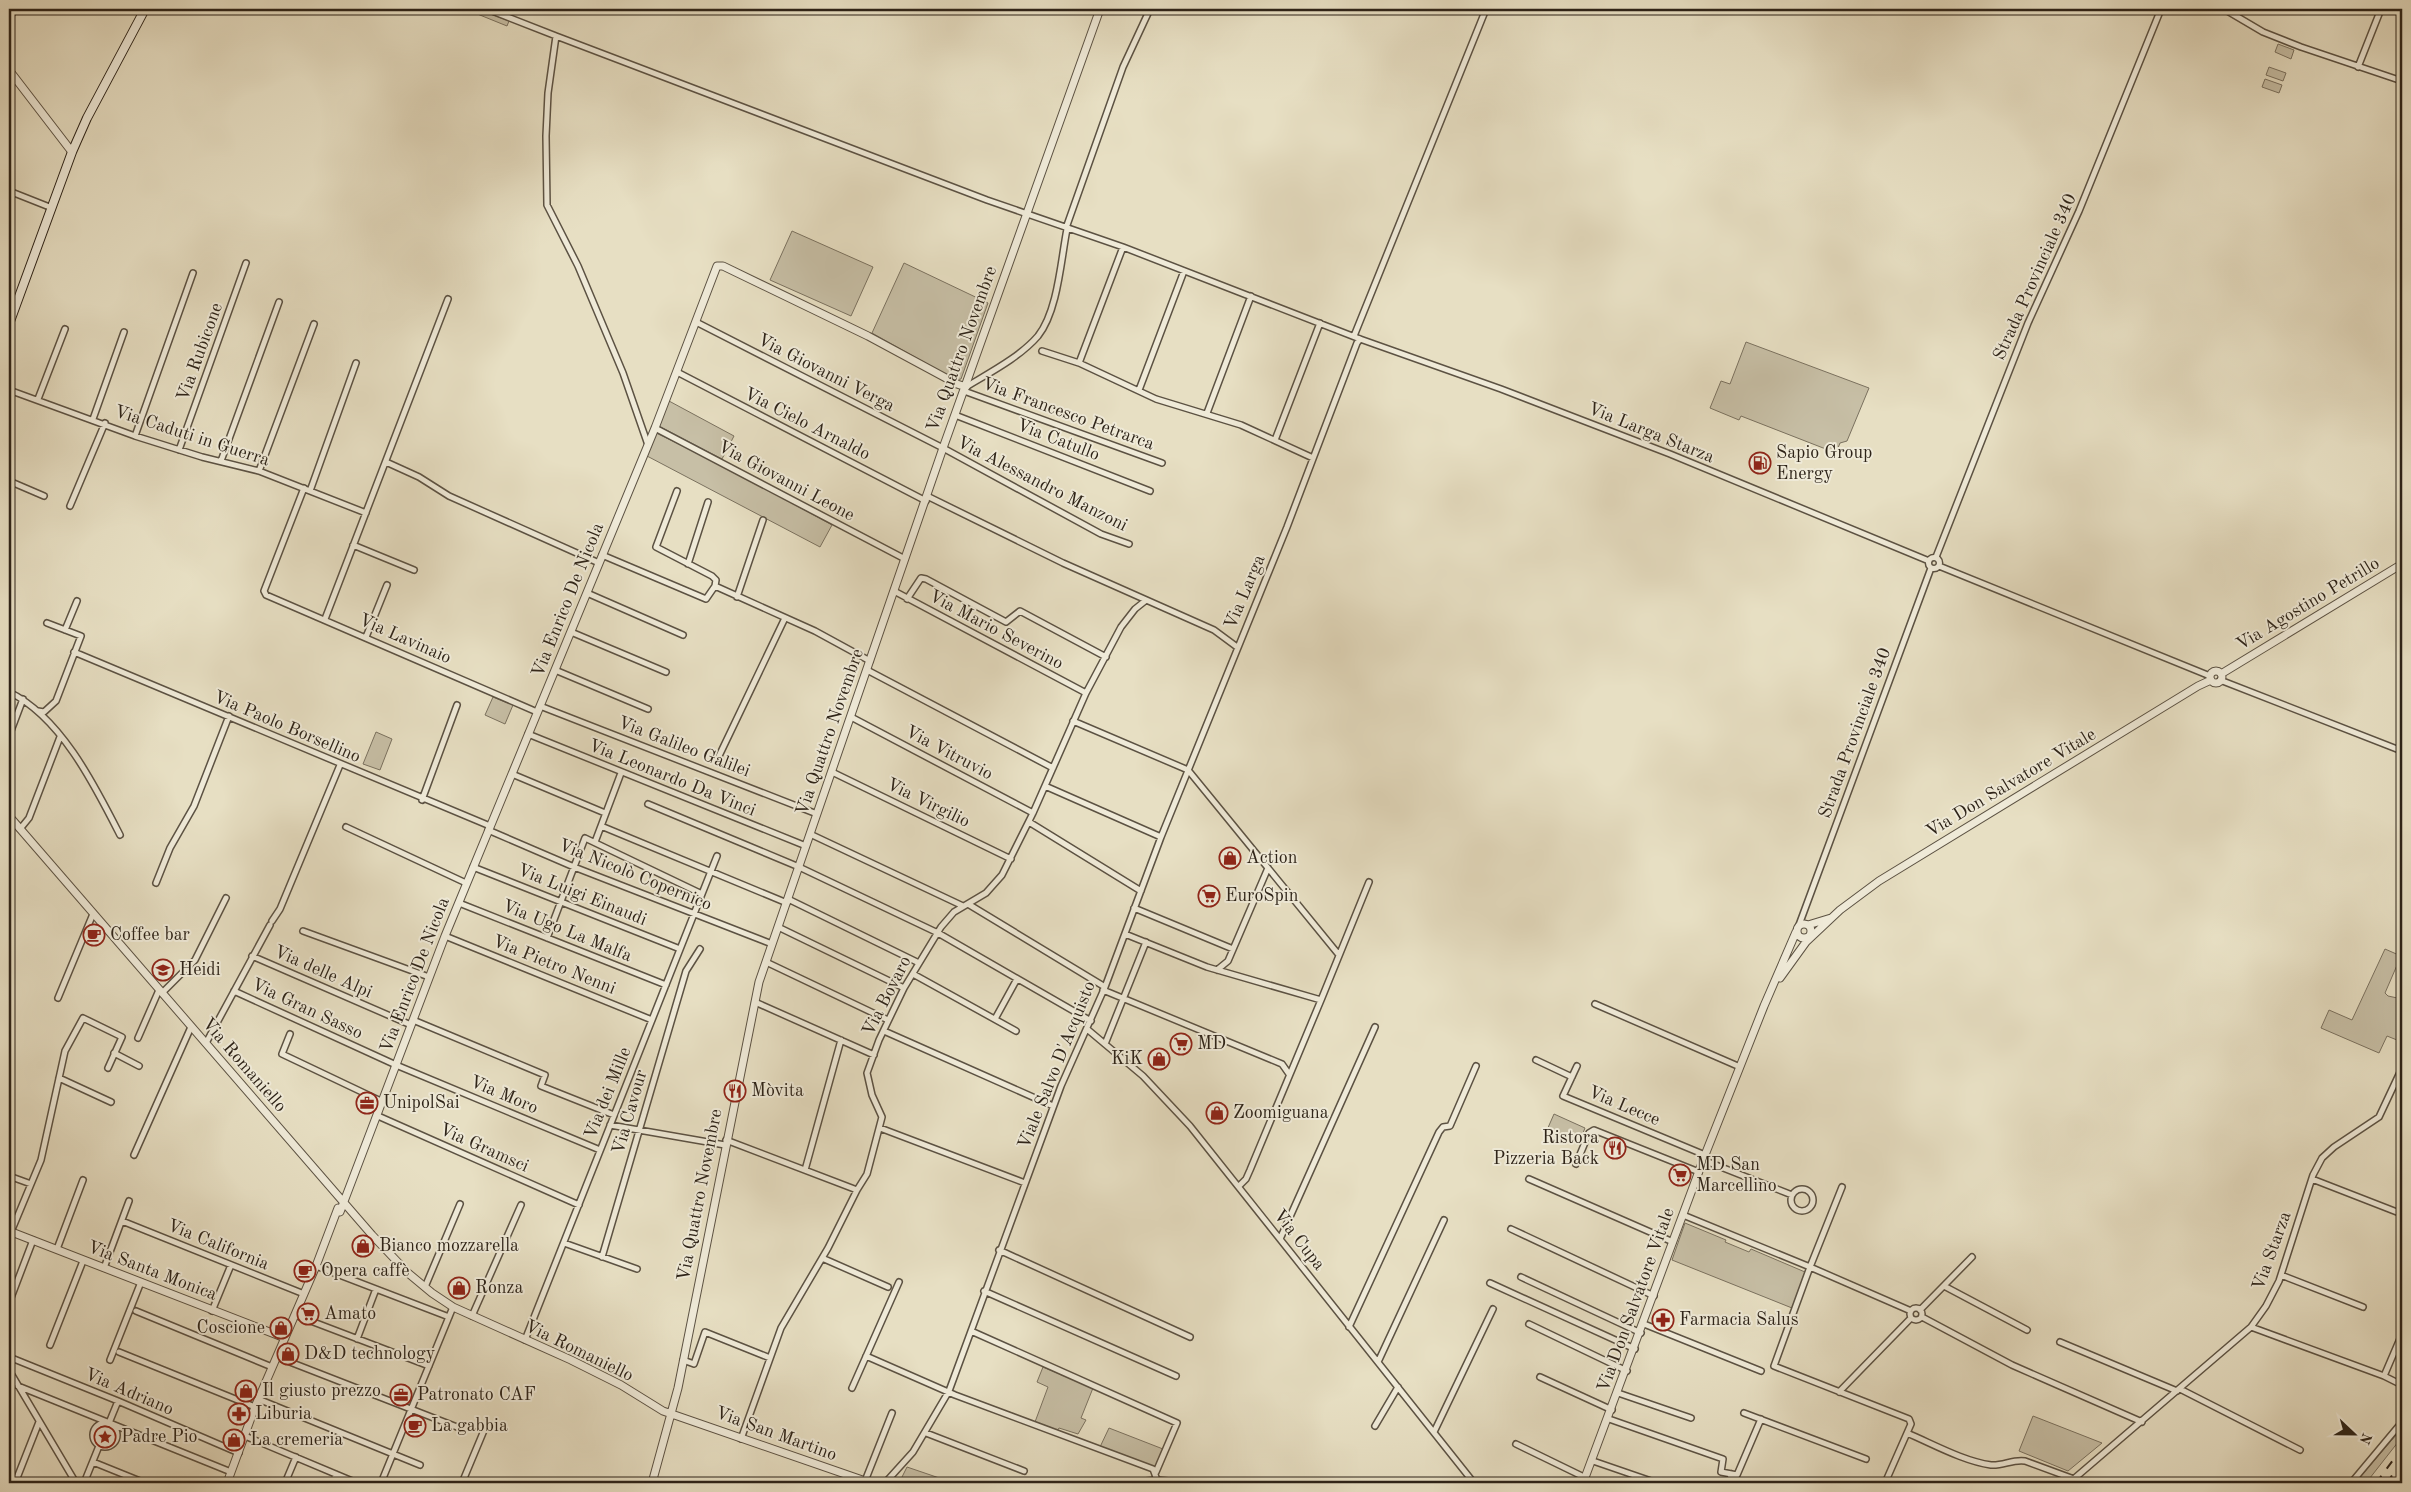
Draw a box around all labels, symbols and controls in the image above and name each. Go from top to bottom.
street label: Strada Provinciale 340 [1990,191,2080,363]
street label: Via Quattro Novembre [924,264,1000,434]
street label: Via Rubicone [174,300,226,404]
street label: Via Giovanni Verga [754,331,898,415]
street label: Via Francesco Petrarca [979,374,1157,454]
street label: Via Cielo Arnaldo [741,384,873,464]
street label: Via Larga Starza [1585,399,1717,467]
street label: Via Caduti in Guerra [112,402,272,470]
street label: Via Catullo [1014,416,1102,464]
street label: Via Alessandro Manzoni [954,433,1130,535]
street label: Via Giovanni Leone [715,437,857,525]
place label: Sapio Group Energy [1776,444,1872,483]
fuel station icon: Sapio Group Energy [1748,451,1772,475]
street label: Via Enrico De Nicola [529,520,607,680]
street label: Via Larga [1221,552,1269,632]
street label: Via Agostino Petrillo [2233,554,2383,654]
street label: Via Mario Severino [926,587,1066,673]
street label: Via Lavinaio [356,611,454,667]
street label: Strada Provinciale 340 [1816,645,1894,821]
street label: Via Quattro Novembre [793,646,867,818]
street label: Via Paolo Borsellino [211,688,363,766]
street label: Via Galileo Galilei [615,713,753,781]
street label: Via Vitruvio [902,722,996,784]
street label: Via Don Salvatore Vitale [1923,725,2099,841]
street label: Via Leonardo Da Vinci [586,736,758,820]
street label: Via Virgilio [883,775,973,831]
street label: Via Nicolò Copernico [556,836,714,914]
shop icon: Action [1218,846,1242,870]
place label: Action [1246,849,1298,867]
street label: Via Luigi Einaudi [515,861,649,929]
supermarket icon: EuroSpin [1197,884,1221,908]
place label: EuroSpin [1225,887,1299,905]
street label: Via Enrico De Nicola [377,895,453,1055]
street label: Via Ugo La Malfa [499,897,635,965]
cafe icon: Coffee bar [82,923,106,947]
place label: Coffee bar [110,926,191,944]
street label: Via Pietro Nenni [490,932,618,998]
street label: Via delle Alpi [271,942,375,1002]
street label: Via Bovaro [859,953,915,1039]
school or university icon: Heidi [151,958,175,982]
place label: Heidi [179,961,221,979]
street label: Via Gran Sasso [249,975,365,1043]
street label: Viale Salvo D'Acquisto [1015,979,1099,1151]
street label: Via Romaniello [198,1014,290,1116]
supermarket icon: MD [1169,1032,1193,1056]
place label: MD [1197,1035,1226,1053]
street label: Via dei Mille [581,1044,635,1142]
shop icon: KiK [1147,1047,1171,1071]
place label: KiK [1111,1050,1143,1068]
street label: Via Cavour [609,1067,651,1156]
street label: Via Moro [467,1073,541,1117]
restaurant icon: Mòvita [723,1079,747,1103]
place label: Mòvita [751,1082,804,1100]
street label: Via Lecce [1585,1083,1663,1129]
office icon: UnipolSai [355,1091,379,1115]
place label: UnipolSai [383,1094,460,1112]
shop icon: Zoomiguana [1205,1101,1229,1125]
place label: Zoomiguana [1233,1104,1329,1122]
street label: Via Quattro Novembre [674,1107,726,1283]
street label: Via Gramsci [437,1120,532,1176]
place label: Ristora Pizzeria Back [1493,1129,1599,1168]
restaurant icon: Ristora Pizzeria Back [1603,1136,1627,1160]
place label: MD San Marcellino [1696,1156,1777,1195]
supermarket icon: MD San Marcellino [1668,1163,1692,1187]
street label: Via Don Salvatore Vitale [1594,1205,1678,1395]
street label: Via Cupa [1270,1206,1328,1274]
street label: Via Starza [2249,1209,2295,1293]
street label: Via California [164,1216,272,1274]
shop icon: Bianco mozzarella [351,1234,375,1258]
place label: Bianco mozzarella [379,1237,519,1255]
street label: Via Santa Monica [85,1238,219,1304]
cafe icon: Opera caffè [293,1259,317,1283]
place label: Opera caffè [321,1262,409,1280]
shop icon: Ronza [447,1276,471,1300]
place label: Ronza [475,1279,523,1297]
supermarket icon: Amato [296,1302,320,1326]
place label: Amato [324,1305,376,1323]
pharmacy icon: Farmacia Salus [1651,1308,1675,1332]
place label: Farmacia Salus [1679,1311,1799,1329]
shop icon: Coscione [269,1316,293,1340]
street label: Via Romaniello [522,1317,636,1385]
place label: Coscione [197,1319,265,1337]
shop icon: D&D technology [276,1342,300,1366]
place label: D&D technology [304,1345,436,1363]
street label: Via Adriano [82,1365,176,1419]
shop icon: Il giusto prezzo [234,1379,258,1403]
place label: Il giusto prezzo [262,1382,381,1400]
office icon: Patronato CAF [389,1383,413,1407]
place label: Patronato CAF [417,1386,536,1404]
pharmacy icon: Liburia [227,1402,251,1426]
street label: Via San Martino [713,1404,839,1464]
place label: Liburia [255,1405,312,1423]
north arrow [2328,1410,2378,1460]
cafe icon: La gabbia [403,1414,427,1438]
place label: La gabbia [431,1417,508,1435]
place icon: Padre Pio [93,1425,117,1449]
place label: Padre Pio [121,1428,198,1446]
shop icon: La cremeria [222,1428,246,1452]
place label: La cremeria [250,1431,343,1449]
text: N [2357,1431,2374,1446]

